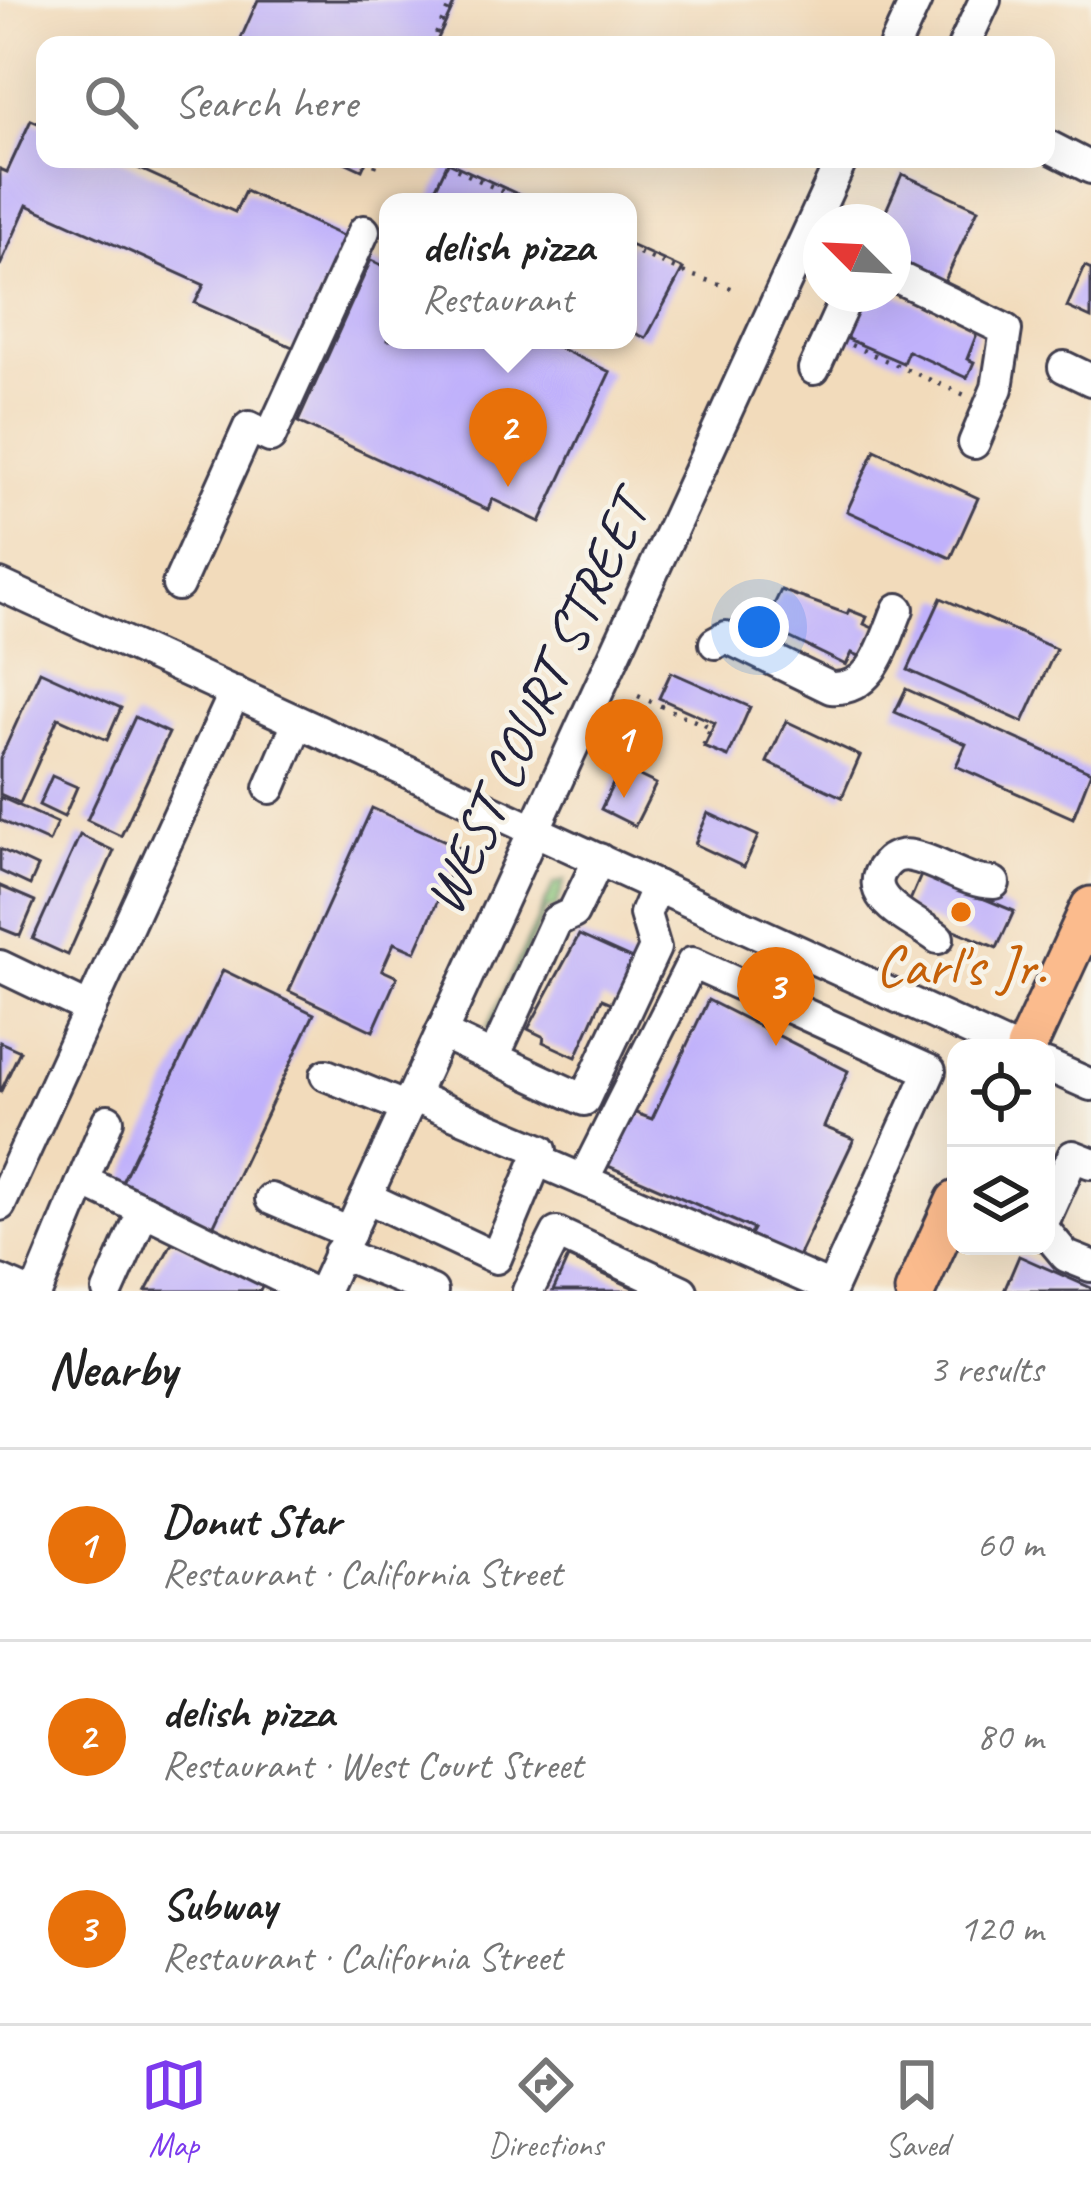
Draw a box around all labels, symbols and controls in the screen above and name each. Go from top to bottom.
search box [36,36,1055,168]
icon: search [78,69,144,135]
text: Search here [174,74,357,131]
popup [379,193,637,349]
north arrow [803,204,911,312]
text: delish pizza [422,218,594,275]
text: Restaurant [422,275,573,324]
pin: 2 [469,388,547,487]
street label: WEST COURT STREET [407,473,669,925]
your location [729,597,789,657]
pin: 1 [585,699,663,798]
marker: Carl's Jr. [948,899,974,925]
place label: Carl's Jr. [875,930,1047,1002]
pin: 3 [737,947,815,1046]
map controls [947,1039,1055,1255]
button: locate [947,1039,1055,1147]
button: layers [947,1147,1055,1255]
text: Nearby [48,1337,176,1401]
text: 3 results [929,1345,1043,1394]
text: Donut Star [162,1492,340,1549]
text: 1 [78,1520,96,1569]
text: 60 m [977,1520,1043,1569]
text: Restaurant · California Street [162,1549,562,1598]
text: delish pizza [162,1684,334,1741]
text: 2 [78,1712,96,1761]
text: 80 m [977,1712,1043,1761]
text: Restaurant · West Court Street [162,1741,583,1790]
text: Subway [162,1876,277,1933]
text: 3 [78,1904,96,1953]
text: 120 m [959,1904,1043,1953]
text: Restaurant · California Street [162,1933,562,1982]
tab: Map [141,2052,207,2166]
tab: Directions [488,2052,603,2166]
tab: Saved [884,2052,950,2166]

